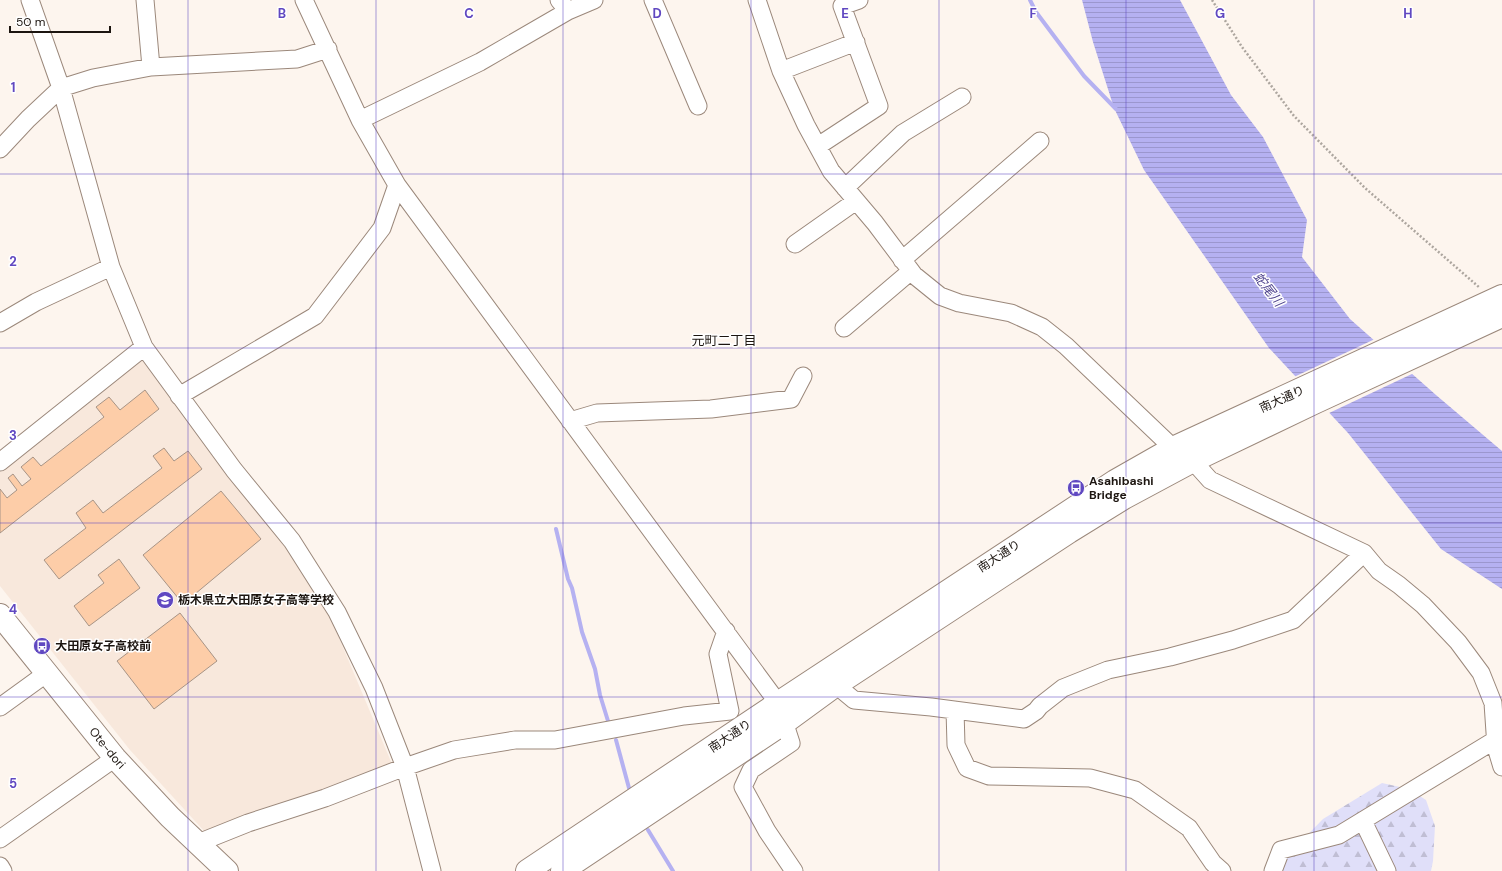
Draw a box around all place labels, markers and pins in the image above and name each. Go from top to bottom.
place label: Asahibashi Bridge [1089,473,1154,503]
bus stop icon: Asahibashi Bridge [1066,478,1086,498]
school or university icon: 栃木県立大田原女子高等学校 [155,590,175,610]
place label: 栃木県立大田原女子高等学校 [178,592,334,608]
bus stop icon: 大田原女子高校前 [32,636,52,656]
place label: 大田原女子高校前 [55,638,151,654]

